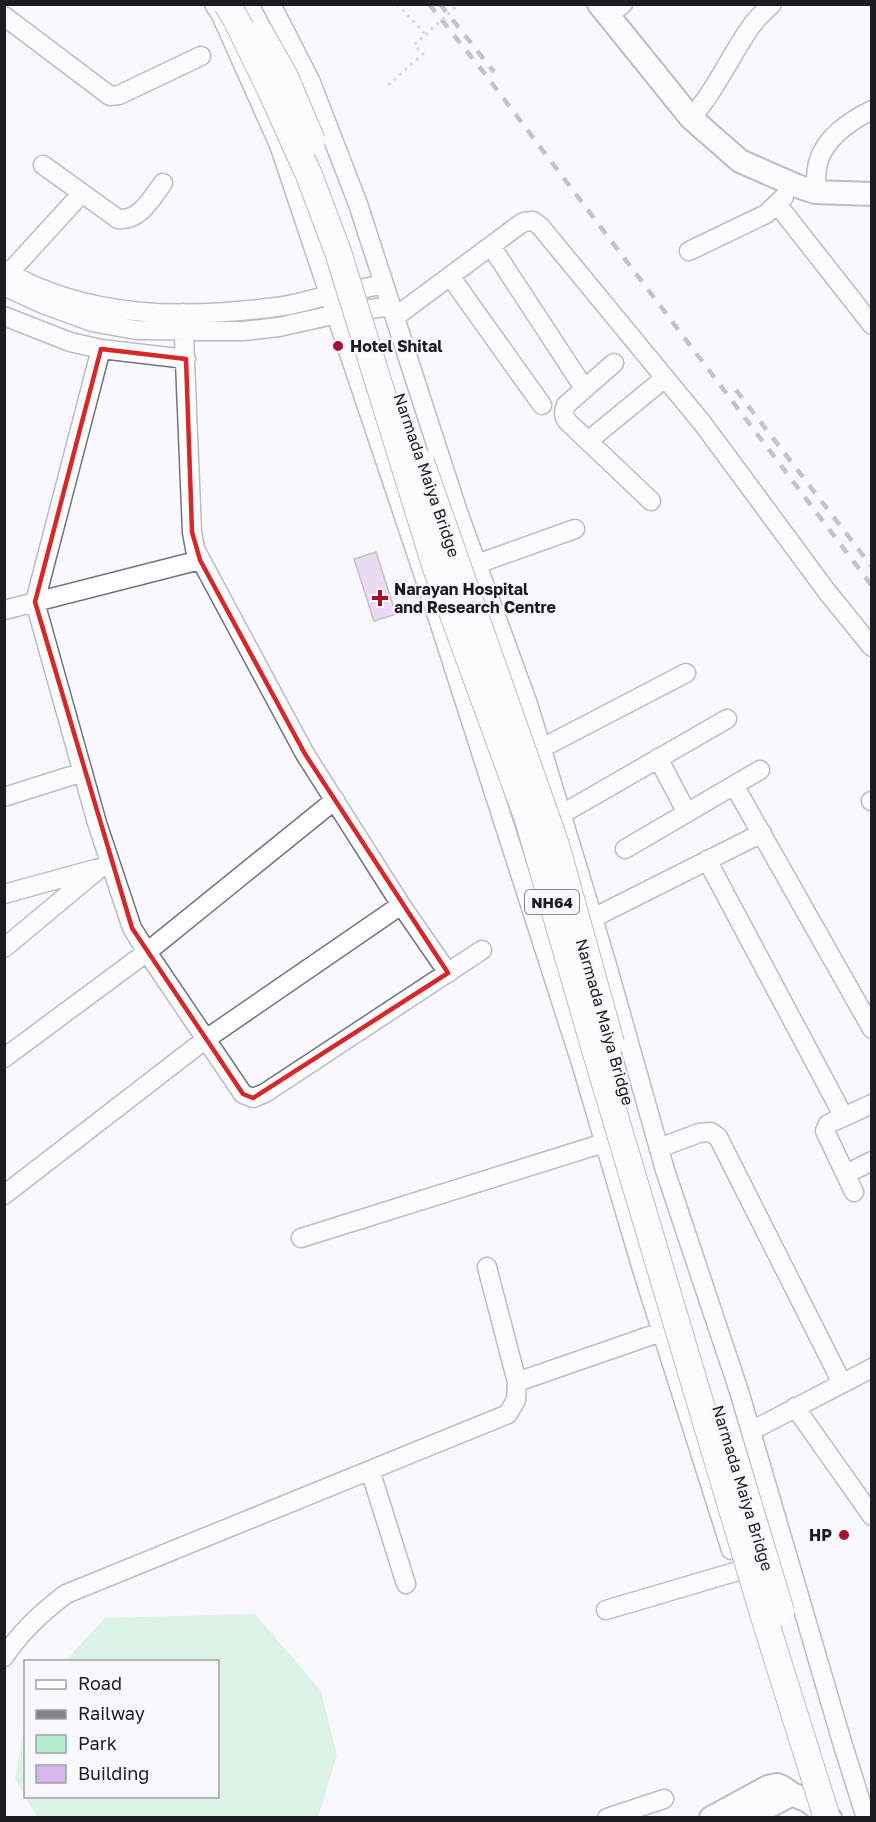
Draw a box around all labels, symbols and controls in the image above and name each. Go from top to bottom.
place label: Hotel Shital [350,336,443,356]
marker: Hotel Shital [331,339,345,353]
street label: Narmada Maiya Bridge [389,390,465,560]
place label: Narayan Hospital and Research Centre [394,579,556,617]
marker: Narayan Hospital and Research Centre [371,589,389,607]
road number: NH64 [525,890,579,914]
street label: Narmada Maiya Bridge [572,936,638,1108]
street label: Narmada Maiya Bridge [708,1403,778,1573]
place label: HP [809,1525,832,1545]
marker: HP [837,1528,851,1542]
legend [24,1660,219,1798]
text: Road [78,1672,122,1694]
text: Railway [78,1702,145,1724]
text: Park [78,1732,117,1754]
text: Building [78,1762,149,1784]

